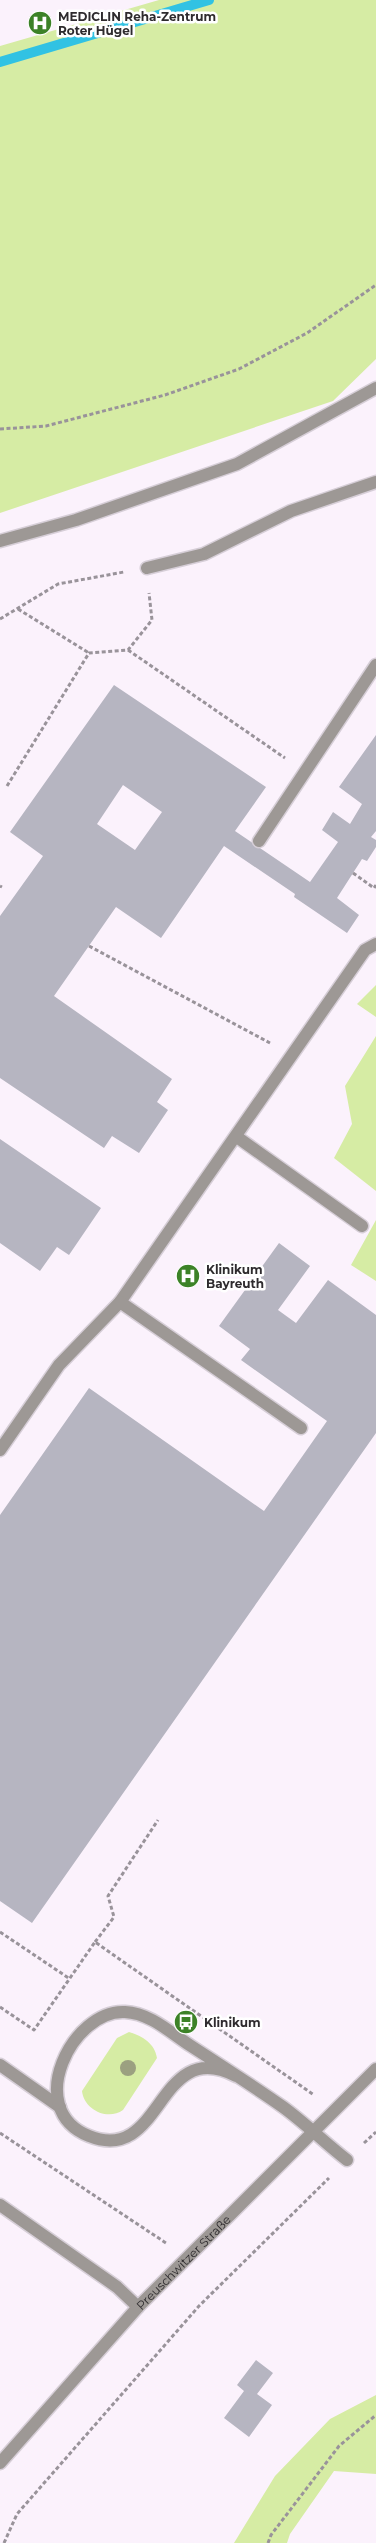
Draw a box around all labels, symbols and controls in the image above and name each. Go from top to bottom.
place label: MEDICLIN Reha-Zentrum Roter Hügel [58,9,216,38]
hospital icon: MEDICLIN Reha-Zentrum Roter Hügel [27,10,53,36]
place label: Klinikum Bayreuth [206,1262,264,1291]
hospital icon: Klinikum Bayreuth [175,1263,201,1289]
bus stop icon: Klinikum [173,2009,199,2035]
place label: Klinikum [204,2015,261,2030]
street label: Preuschwitzer Straße [133,2212,233,2312]

